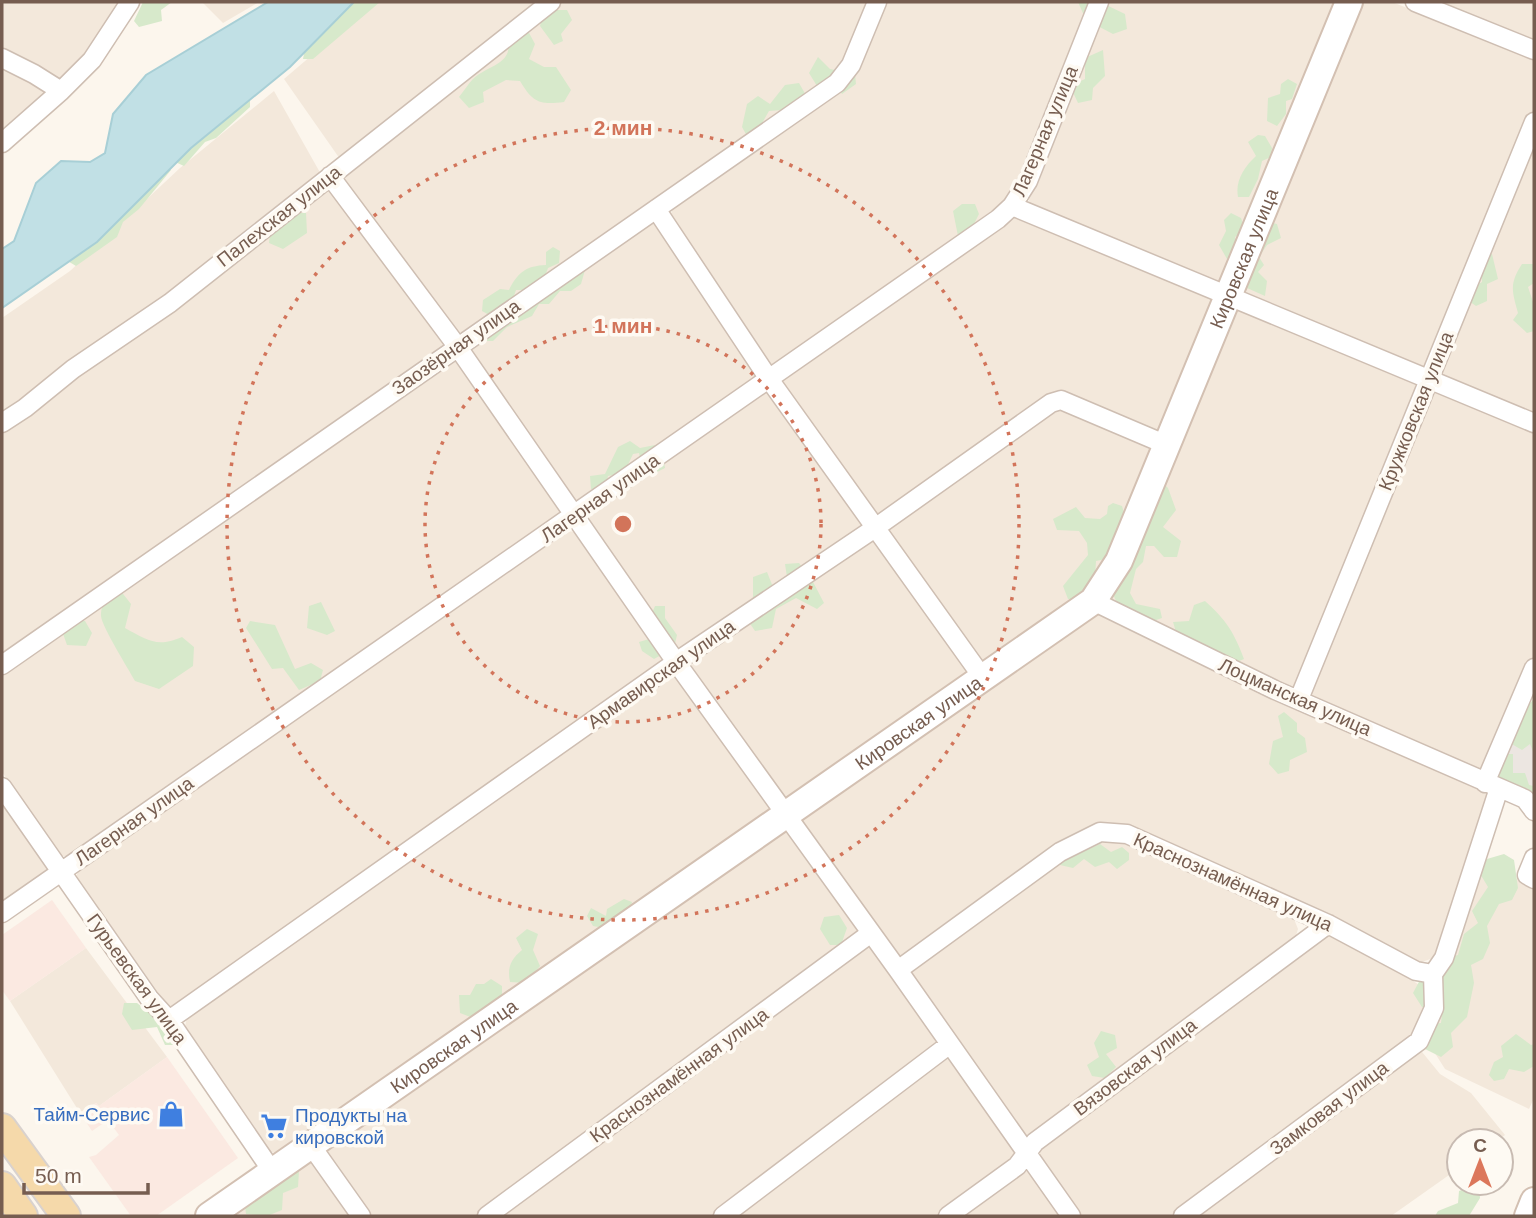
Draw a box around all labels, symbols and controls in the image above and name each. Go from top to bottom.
street label: Лагерная улица [1008,62,1082,199]
text: 2 мин [594,116,652,139]
street label: Палехская улица [213,161,345,271]
street label: Кировская улица [1205,185,1282,331]
street label: Заозёрная улица [388,295,524,399]
text: 1 мин [594,314,652,337]
street label: Кружковская улица [1375,328,1458,493]
street label: Лагерная улица [537,449,664,547]
centre of rings [611,512,635,536]
street label: Армавирская улица [583,615,739,733]
street label: Лоцманская улица [1216,654,1375,740]
street label: Кировская улица [851,671,986,774]
street label: Лагерная улица [71,772,198,870]
street label: Краснознамённая улица [1130,829,1336,936]
street label: Гурьевская улица [83,910,192,1049]
street label: Кировская улица [386,994,521,1097]
street label: Краснознамённая улица [586,1003,773,1147]
street label: Вязовская улица [1069,1014,1201,1120]
street label: Замковая улица [1266,1056,1393,1159]
shop icon: Тайм-Сервис [156,1099,186,1129]
place label: Тайм-Сервис [34,1104,150,1125]
place label: Продукты на кировской [295,1105,408,1148]
supermarket icon: Продукты на кировской [259,1111,289,1141]
north arrow [1445,1127,1515,1197]
text: С [1473,1135,1487,1156]
scale bar [24,1152,149,1196]
text: 50 m [35,1164,82,1187]

